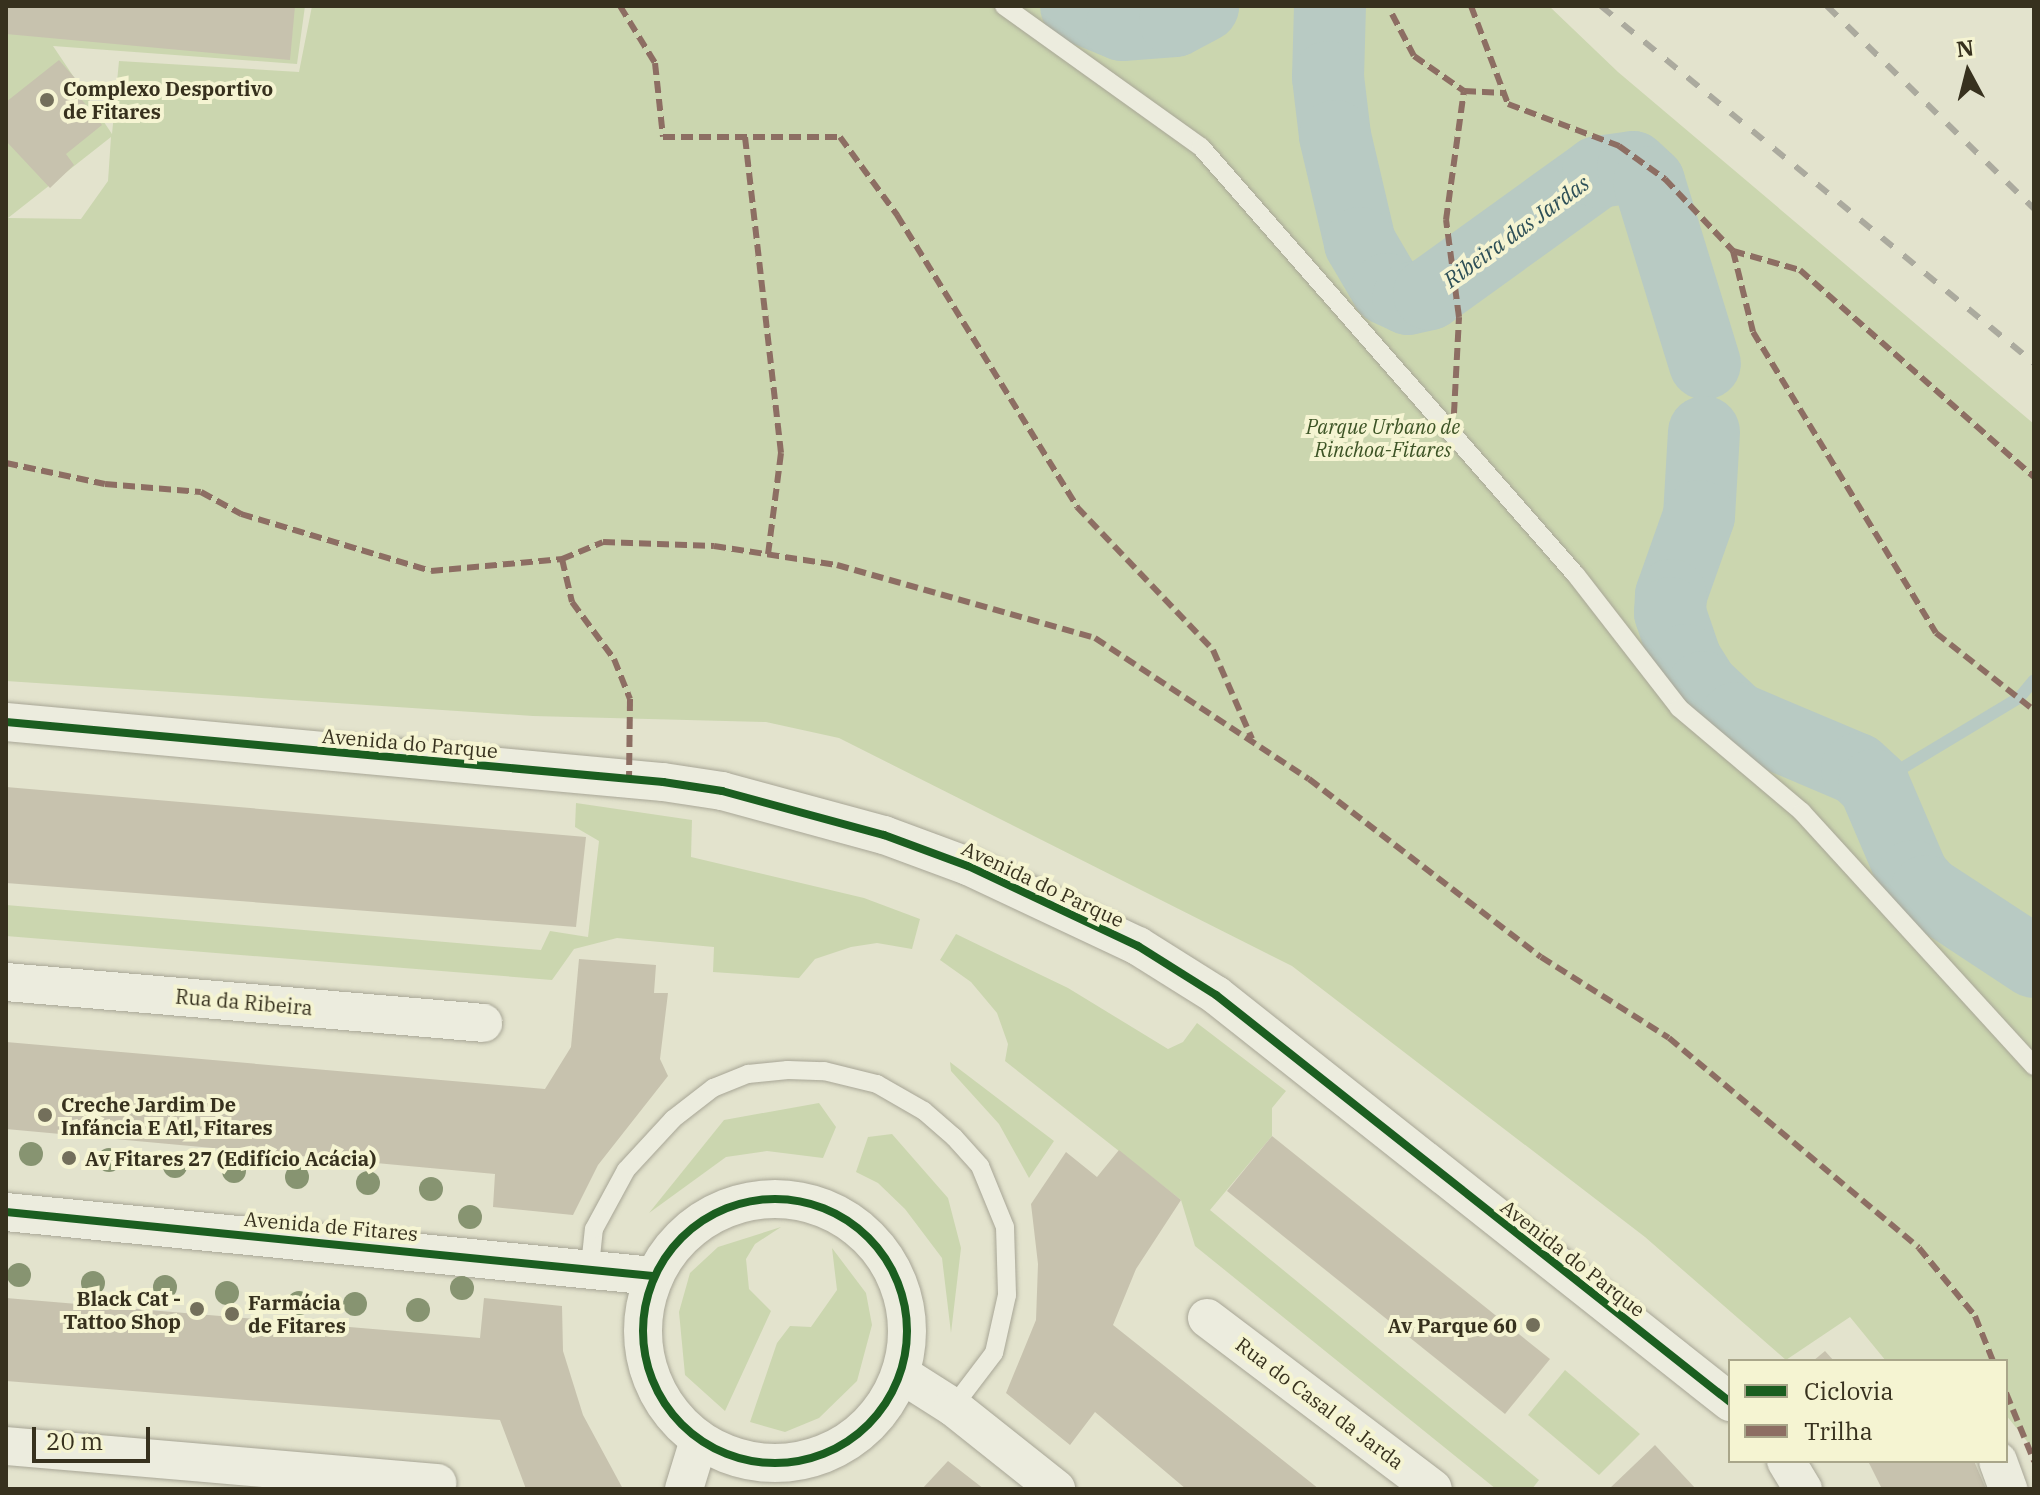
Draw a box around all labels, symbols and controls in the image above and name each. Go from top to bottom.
north arrow [1928,32,2008,112]
text: N [1955,32,1975,63]
place label: Complexo Desportivo de Fitares [63,76,273,123]
marker: Complexo Desportivo de Fitares [38,91,56,109]
water label: Ribeira das Jardas [1438,169,1594,293]
park label: Parque Urbano de Rinchoa-Fitares [1306,415,1460,462]
street label: Avenida do Parque [321,723,499,763]
street label: Avenida do Parque [958,836,1128,932]
street label: Rua da Ribeira [174,984,314,1020]
place label: Creche Jardim De Infáncia E Atl, Fitares [61,1092,273,1139]
marker: Creche Jardim De Infáncia E Atl, Fitares [36,1106,54,1124]
place label: Av Fitares 27 (Edifício Acácia) [85,1146,376,1170]
marker: Av Fitares 27 (Edifício Acácia) [60,1149,78,1167]
street label: Avenida do Parque [1496,1194,1650,1322]
street label: Avenida de Fitares [243,1206,419,1246]
place label: Black Cat - Tattoo Shop [63,1286,181,1333]
place label: Farmácia de Fitares [248,1290,346,1337]
marker: Black Cat - Tattoo Shop [188,1300,206,1318]
marker: Farmácia de Fitares [223,1305,241,1323]
place label: Av Parque 60 [1388,1313,1517,1337]
marker: Av Parque 60 [1524,1316,1542,1334]
street label: Rua do Casal da Jarda [1231,1332,1409,1474]
legend [1728,1359,2008,1463]
text: Ciclovia [1804,1375,1894,1407]
scale bar [36,1411,154,1461]
text: Trilha [1804,1415,1873,1447]
text: 20 m [46,1425,103,1457]

